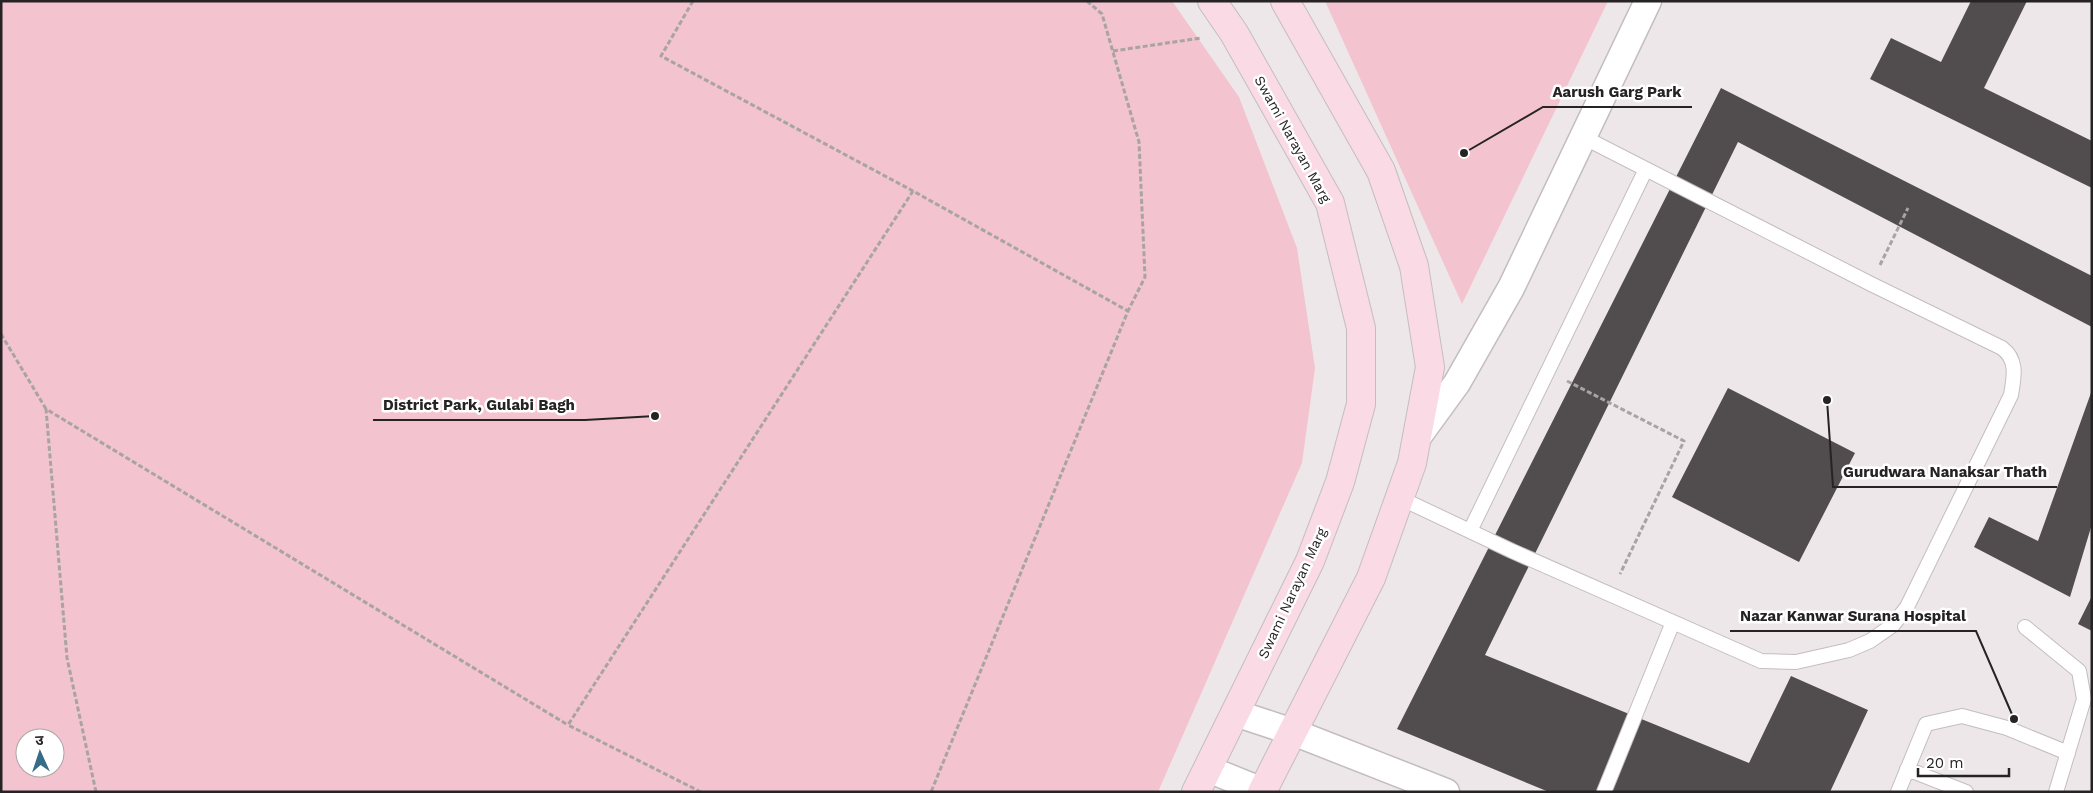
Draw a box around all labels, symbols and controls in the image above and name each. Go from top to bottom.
street label: Swami Narayan Marg [1251,73,1335,206]
callout: Aarush Garg Park [1543,77,1692,107]
text: Aarush Garg Park [1552,83,1682,101]
callout: District Park, Gulabi Bagh [373,390,585,420]
text: District Park, Gulabi Bagh [383,396,575,414]
callout: Gurudwara Nanaksar Thath [1833,457,2057,487]
text: Gurudwara Nanaksar Thath [1843,463,2047,481]
street label: Swami Narayan Marg [1255,525,1330,661]
callout: Nazar Kanwar Surana Hospital [1730,601,1976,631]
text: Nazar Kanwar Surana Hospital [1740,607,1966,625]
north arrow [15,728,65,778]
text: उ [35,732,45,748]
scale bar [1918,746,2009,778]
text: 20 m [1926,754,1964,772]

